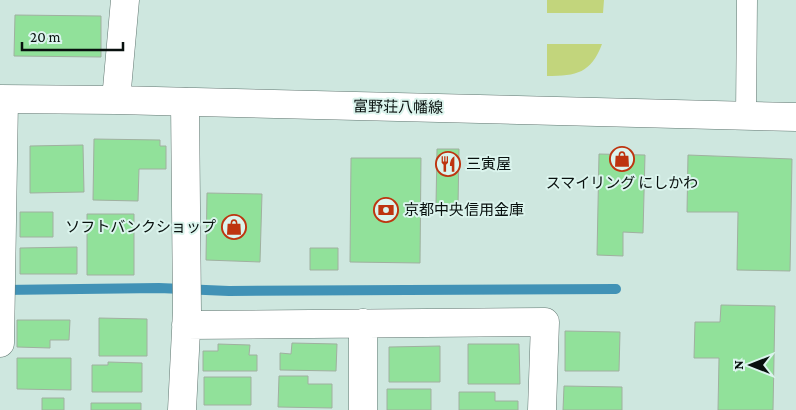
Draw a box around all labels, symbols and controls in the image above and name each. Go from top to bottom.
scale bar [22,20,124,52]
text: 20 m [30,29,61,45]
street label: 富野荘八幡線 [353,98,443,116]
shop icon: スマイリング にしかわ [609,146,635,172]
restaurant icon: 三寅屋 [435,151,461,177]
place label: 三寅屋 [466,156,511,172]
place label: スマイリング にしかわ [546,175,698,191]
bank icon: 京都中央信用金庫 [373,197,399,223]
place label: 京都中央信用金庫 [404,202,524,218]
shop icon: ソフトバンクショップ [221,214,247,240]
place label: ソフトバンクショップ [65,219,216,235]
north arrow [726,340,776,390]
text: N [730,360,746,370]

